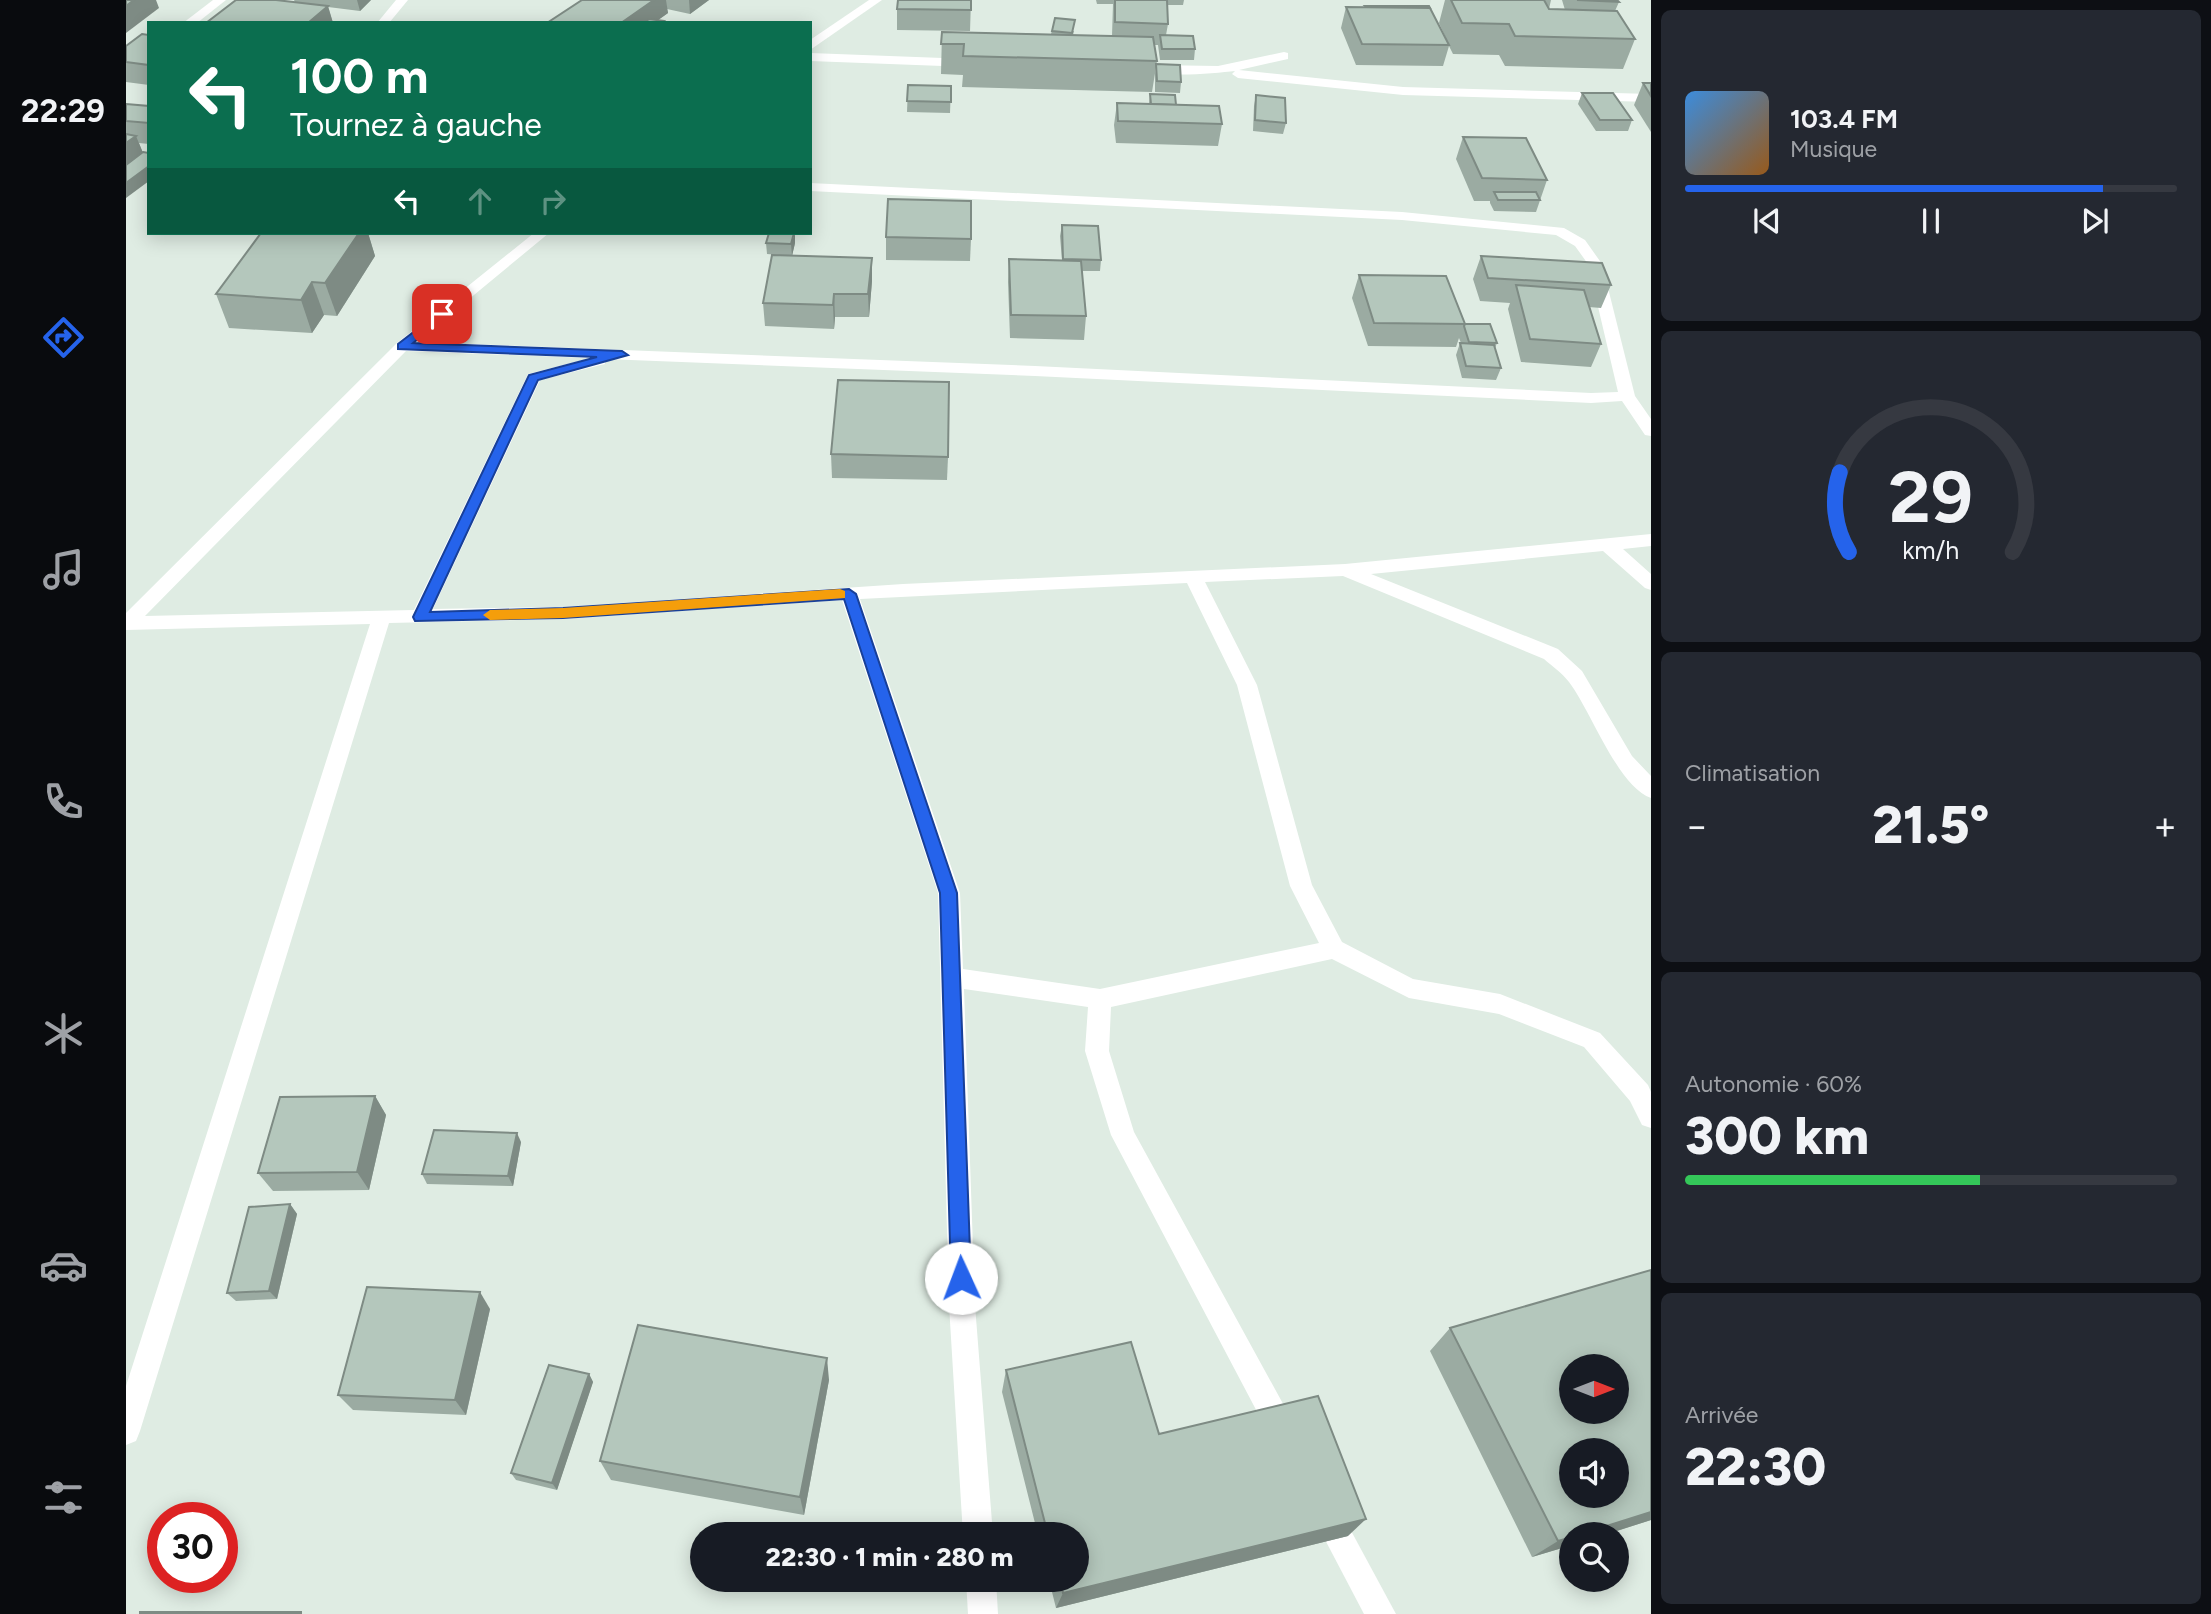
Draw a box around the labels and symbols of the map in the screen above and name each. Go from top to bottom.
pin [412,284,472,344]
position arrow [924,1241,998,1315]
north arrow [1559,1354,1629,1424]
speed limit sign: 30 [147,1502,238,1593]

